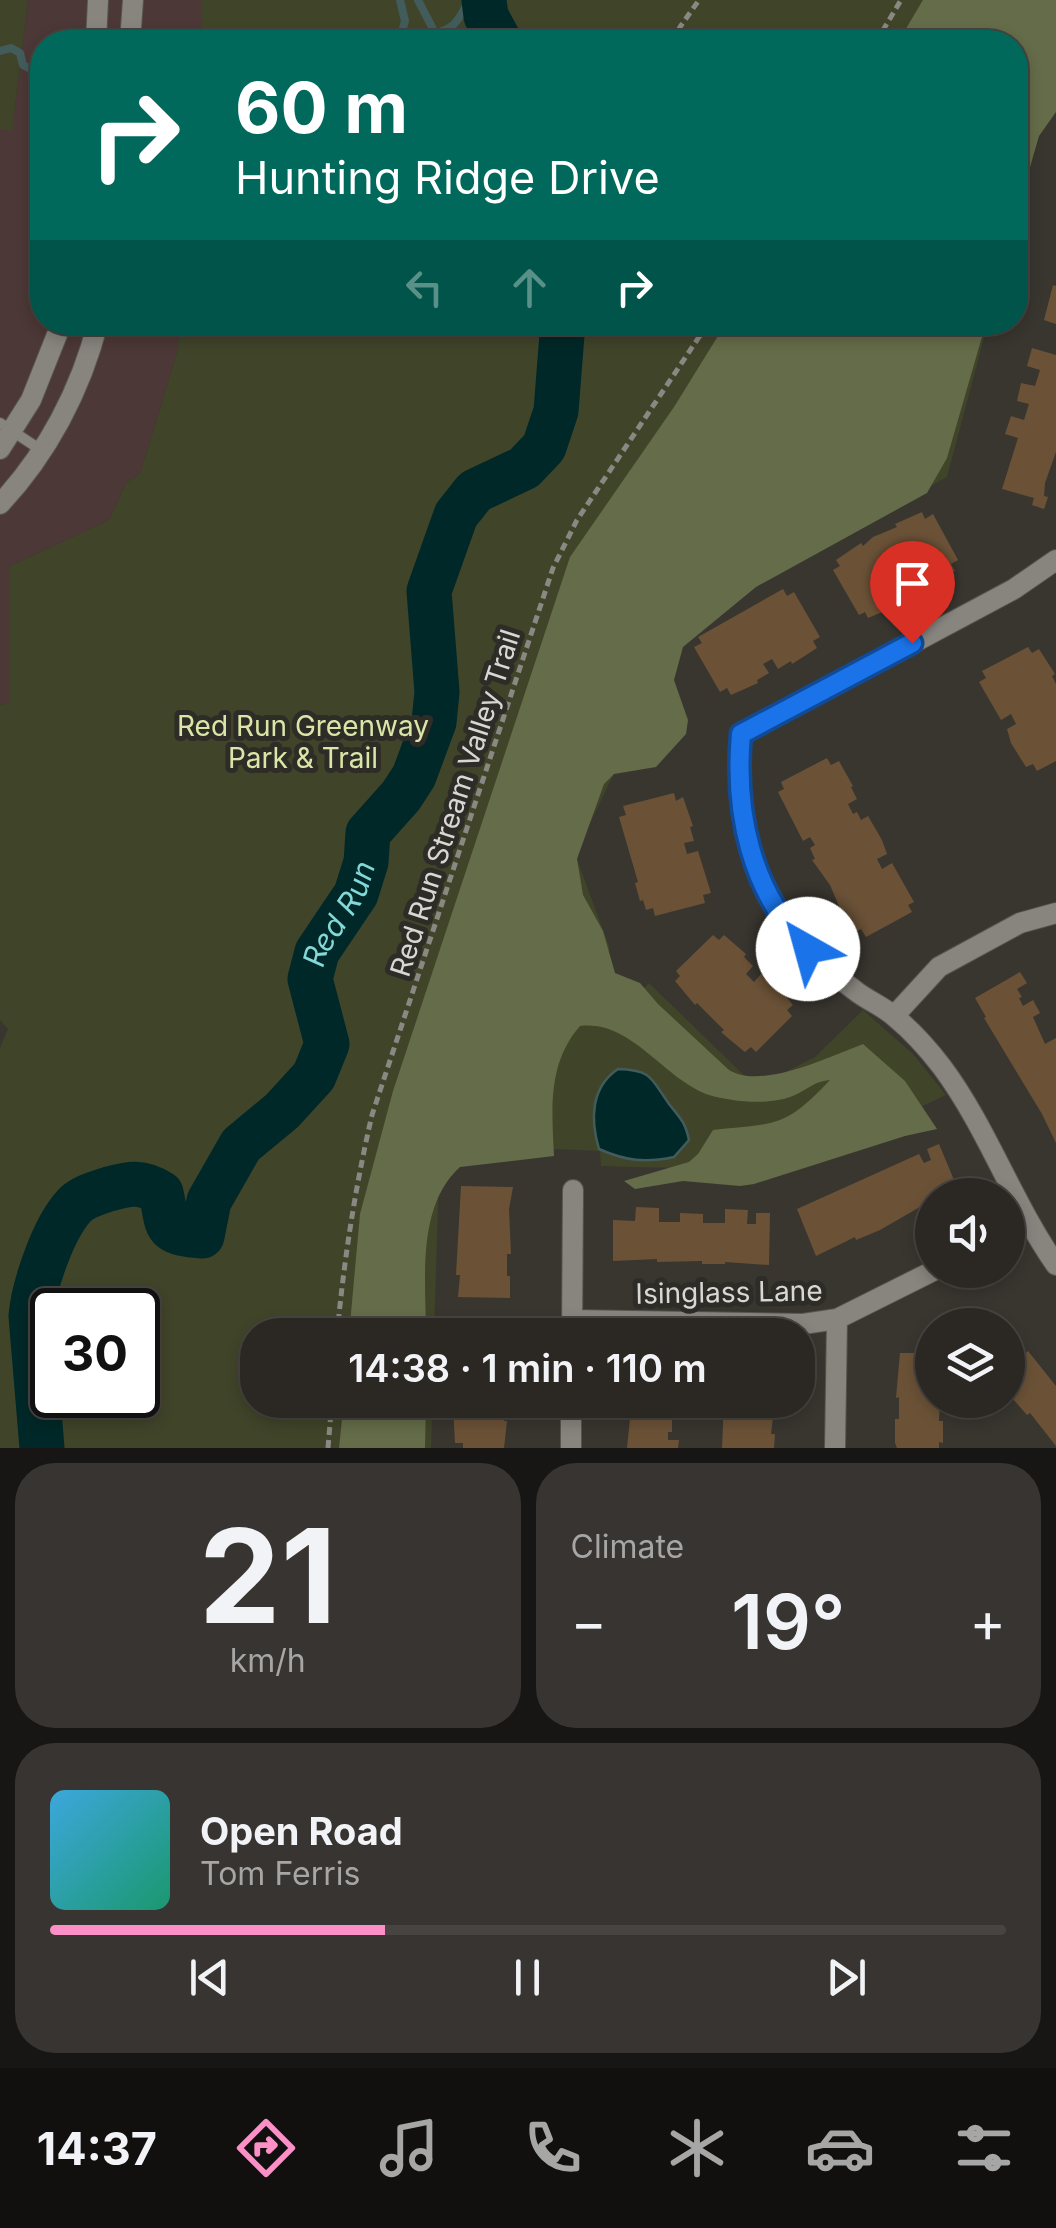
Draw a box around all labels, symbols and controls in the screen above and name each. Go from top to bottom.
text: 60 m [235,65,408,150]
icon: right [70,70,200,200]
text: Hunting Ridge Drive [235,150,660,205]
icon: left [397,260,452,315]
icon: ahead [502,260,557,315]
icon: right [607,260,662,315]
pin [870,541,955,644]
icon: arrive [885,556,940,611]
street label: Red Run Stream Valley Trail [383,625,527,981]
park label: Red Run Greenway Park & Trail [177,709,429,775]
water label: Red Run [295,856,382,970]
position arrow [756,897,860,1001]
map controls [915,1178,1025,1418]
button: sound [915,1178,1025,1288]
street label: Isinglass Lane [635,1273,823,1311]
speed limit sign: 30 [30,1288,160,1418]
button: layers [915,1308,1025,1418]
text: 14:38 · 1 min · 110 m [348,1345,707,1391]
text: 21 [199,1497,337,1654]
text: Climate [571,1527,684,1566]
text: 19° [731,1576,845,1667]
text: − [571,1589,607,1655]
text: + [970,1589,1006,1655]
text: km/h [230,1641,306,1680]
text: Open Road [200,1808,403,1854]
text: Tom Ferris [200,1854,360,1893]
icon: previous [182,1950,237,2005]
icon: pause [500,1950,555,2005]
icon: next [819,1950,874,2005]
icon: directions [231,2113,301,2183]
icon: music [374,2113,444,2183]
icon: phone [518,2113,588,2183]
icon: climate [662,2113,732,2183]
icon: car [805,2113,875,2183]
icon: filters [949,2113,1019,2183]
text: 14:37 [37,2121,157,2176]

